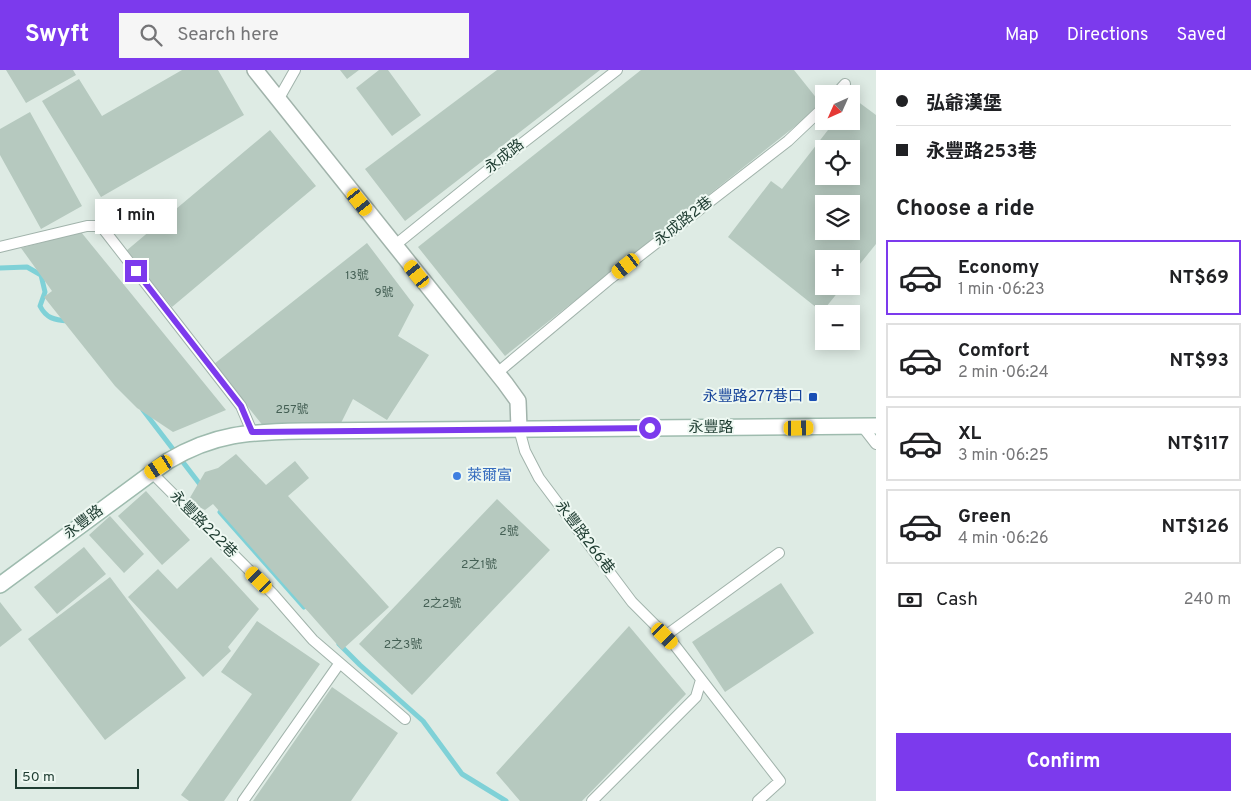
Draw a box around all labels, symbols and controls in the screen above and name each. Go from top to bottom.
search box [119,13,469,58]
text: Swyft [25,20,89,50]
icon: search [137,21,165,49]
text: Search here [177,23,279,47]
text: Map [1005,24,1039,47]
text: Directions [1067,24,1149,47]
text: Saved [1177,24,1226,47]
north arrow [815,85,860,130]
map controls [815,85,860,350]
text: 弘爺漢堡 [926,92,1002,116]
street label: 永成路 [481,136,529,178]
button: locate [815,140,860,185]
text: 永豐路253巷 [926,140,1037,164]
car [344,186,375,218]
street label: 永成路2巷 [651,193,717,251]
button: layers [815,195,860,240]
text: Choose a ride [896,196,1034,223]
callout: 1 min [95,198,177,234]
text: 1 min [117,206,155,226]
button: + [815,250,860,295]
car [609,251,642,281]
icon: car [898,255,943,300]
text: Economy [958,256,1039,280]
car [401,258,432,290]
route end [125,260,147,282]
text: NT$69 [1169,266,1229,290]
house number: 13號 [345,268,369,284]
text: 1 min · 06:23 [958,280,1045,300]
house number: 9號 [374,285,394,301]
button: − [815,305,860,350]
icon: car [898,338,943,383]
text: Comfort [958,339,1030,363]
text: NT$93 [1169,349,1229,373]
text: 2 min · 06:24 [958,363,1049,383]
place label: 永豐路277巷口 [703,388,803,407]
marker: 永豐路277巷口 [807,391,819,403]
house number: 257號 [276,402,308,418]
route start [639,417,661,439]
street label: 永豐路 [688,419,734,438]
car [783,420,814,436]
icon: car [898,421,943,466]
text: XL [958,422,981,446]
text: NT$117 [1167,432,1229,456]
text: 3 min · 06:25 [958,446,1049,466]
car [142,453,175,481]
place label: 萊爾富 [467,467,512,486]
marker: 萊爾富 [451,470,463,482]
street label: 永豐路222巷 [165,487,241,563]
street label: 永豐路266巷 [550,498,618,578]
street label: 永豐路 [60,502,108,544]
icon: car [898,504,943,549]
text: Green [958,505,1011,529]
text: NT$126 [1162,515,1229,539]
house number: 2號 [499,524,519,540]
text: 4 min · 06:26 [958,529,1049,549]
house number: 2之1號 [461,557,497,573]
car [243,564,274,596]
icon: cash [896,586,924,614]
text: Cash [936,588,978,612]
text: 240 m [1184,590,1231,610]
house number: 2之2號 [423,596,461,612]
car [649,620,680,652]
house number: 2之3號 [384,637,422,653]
button: Confirm [896,733,1231,791]
scale bar [15,766,139,789]
text: 50 m [22,769,55,786]

